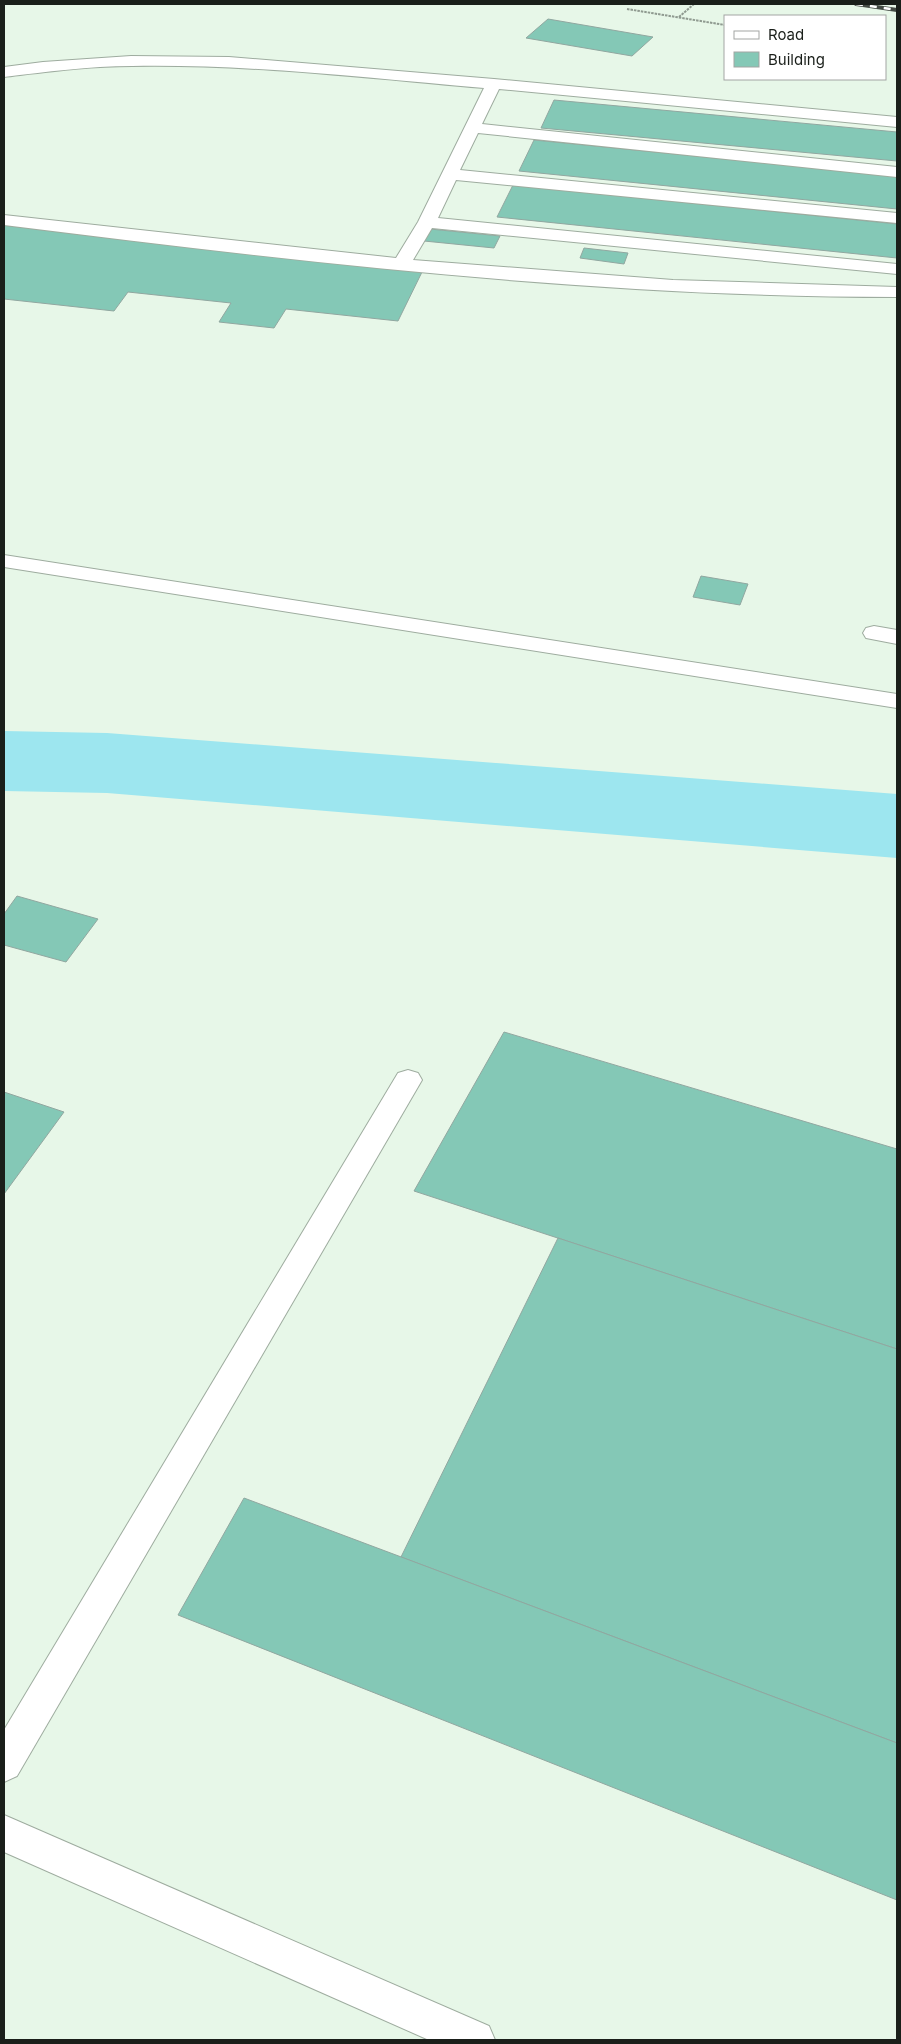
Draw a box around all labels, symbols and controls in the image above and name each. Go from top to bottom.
legend [724,15,886,80]
text: Road [768,25,804,44]
text: Building [768,50,825,69]

